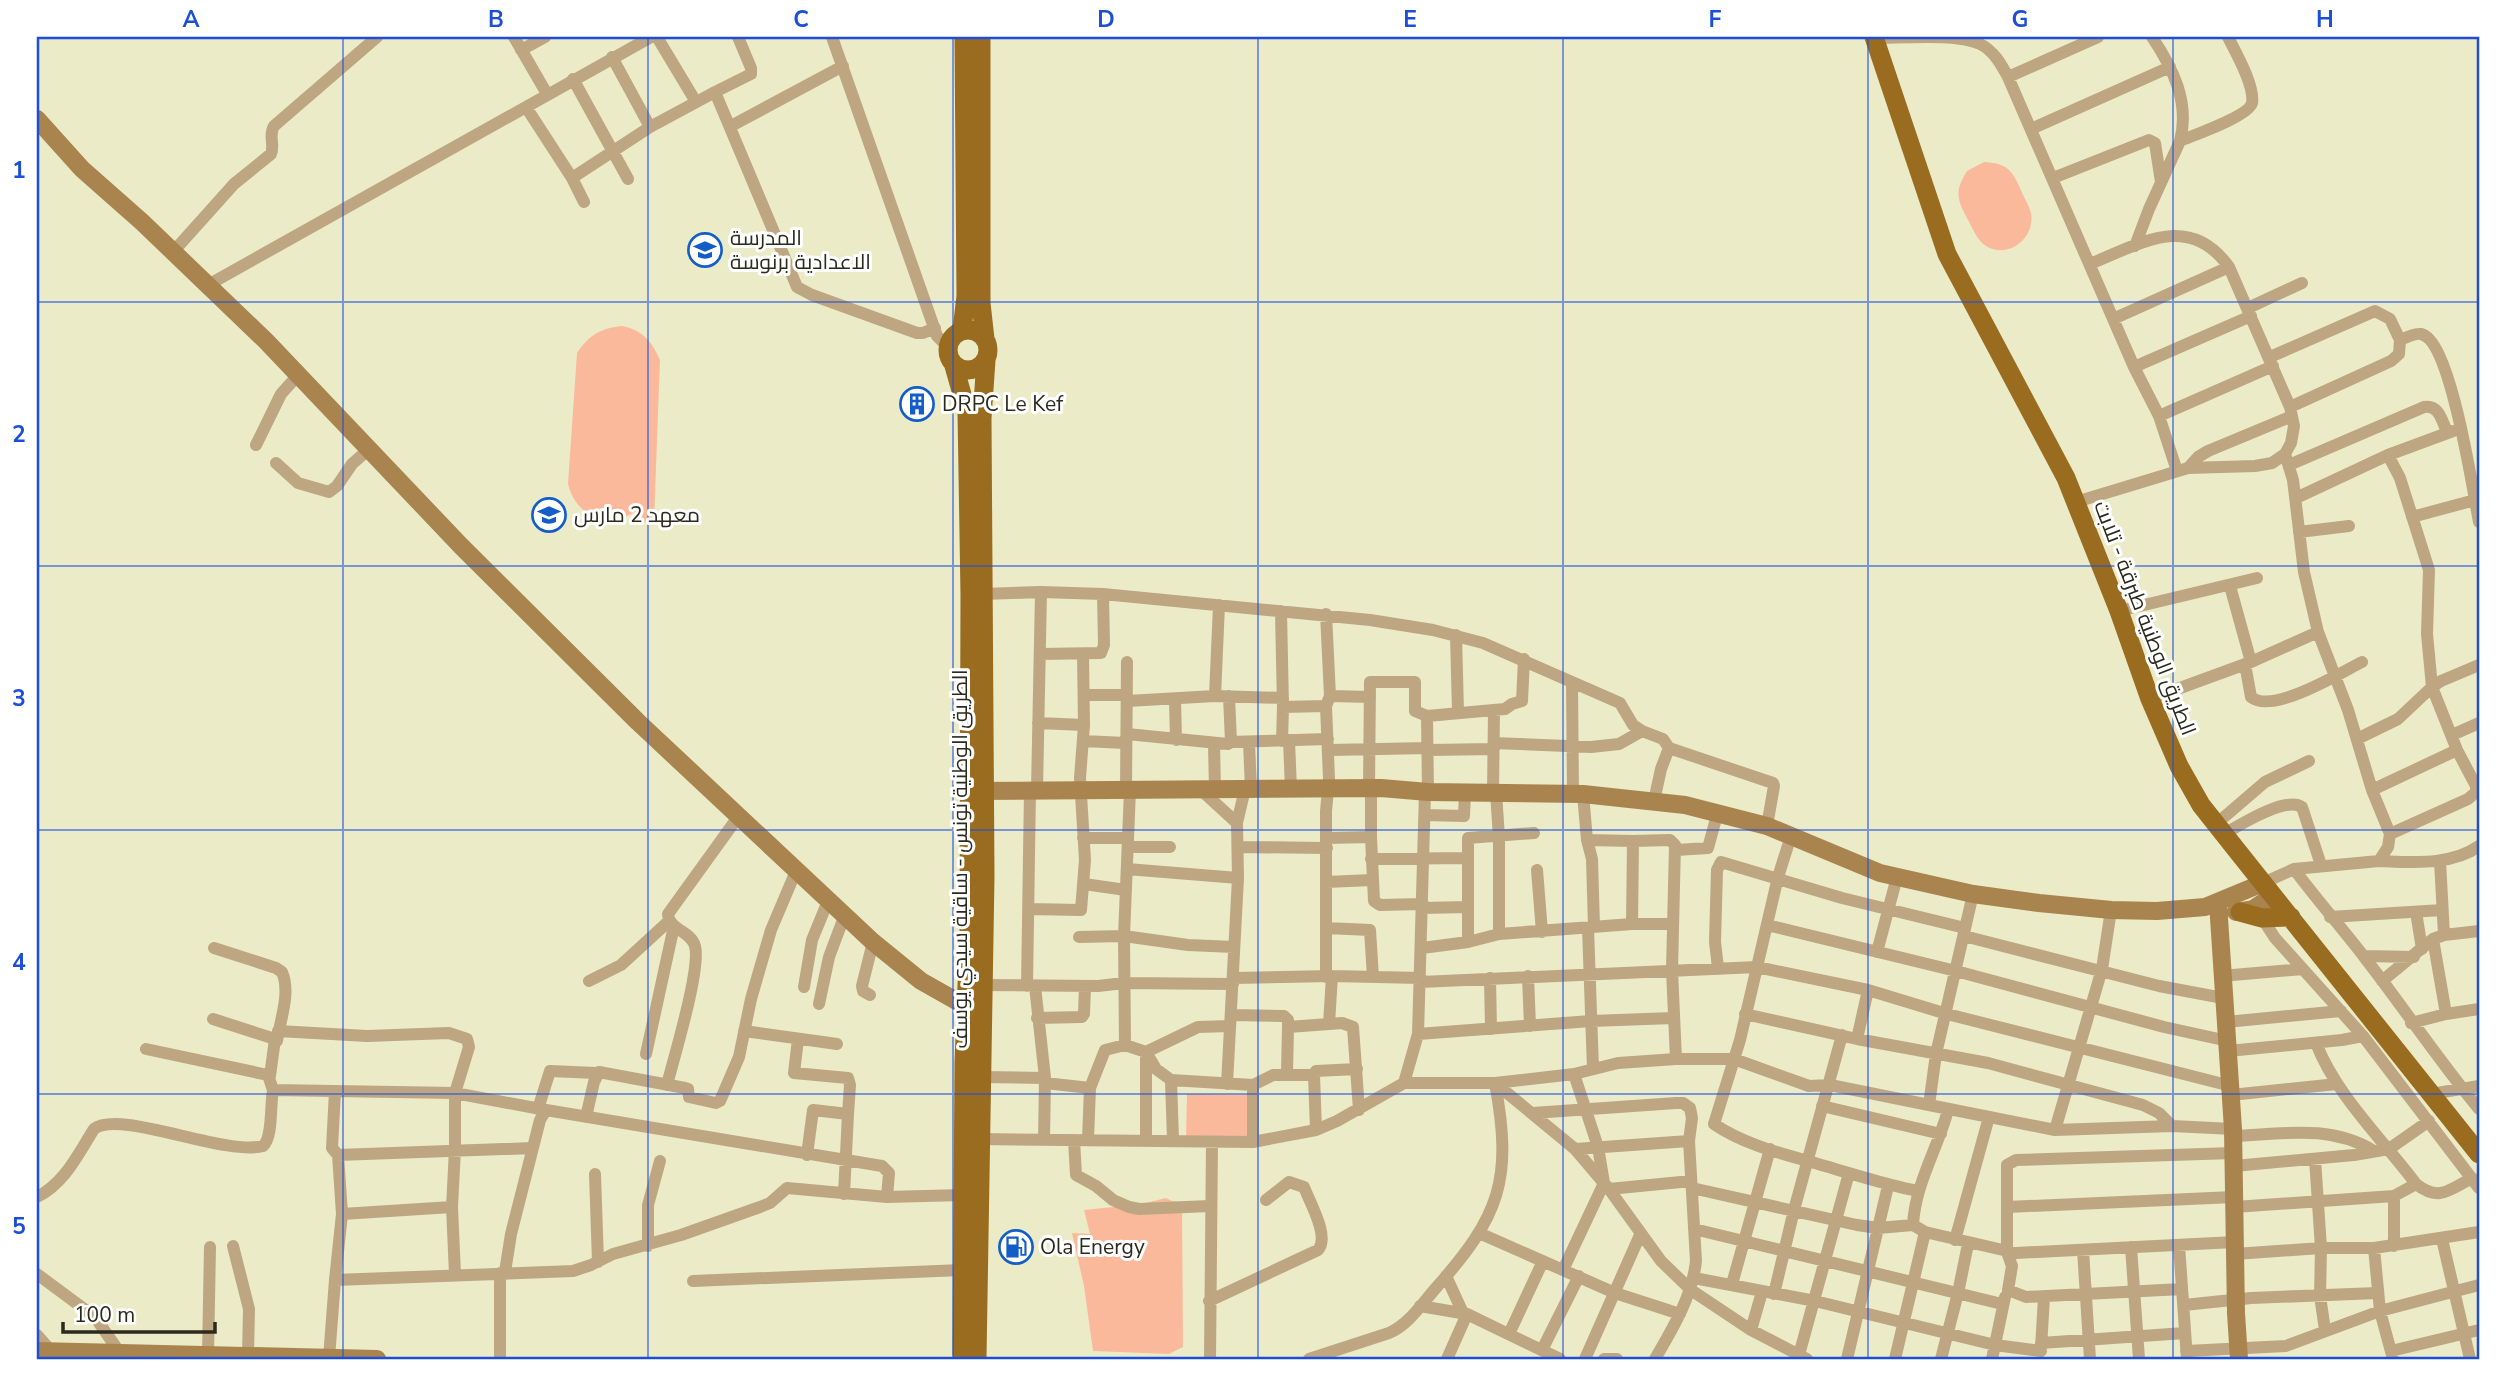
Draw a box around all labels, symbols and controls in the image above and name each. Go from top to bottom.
text: A [182,4,200,35]
text: B [488,4,504,35]
text: C [793,4,809,35]
text: D [1097,4,1115,35]
text: E [1403,4,1417,35]
text: F [1709,4,1722,35]
text: G [2012,4,2028,35]
text: H [2316,4,2334,35]
text: 1 [12,155,26,186]
place label: المدرسة الاعدادية برنوسة [730,224,871,276]
school or university icon: المدرسة الاعدادية برنوسة [686,231,724,269]
building icon: DRPC Le Kef [898,385,936,423]
place label: DRPC Le Kef [942,390,1064,418]
text: 2 [12,419,26,450]
school or university icon: معهد 2 مارس [530,496,568,534]
street label: الطريق الوطنية طبرقة - تلابت [2087,497,2203,739]
place label: معهد 2 مارس [574,501,700,529]
street label: الطريق الوطنية تونس - ساقية سيدي يوسف [946,669,976,1049]
text: 3 [12,683,26,714]
text: 4 [12,947,26,978]
text: 5 [12,1211,26,1242]
fuel station icon: Ola Energy [997,1228,1035,1266]
place label: Ola Energy [1040,1233,1145,1261]
scale bar [63,1291,215,1335]
text: 100 m [74,1301,135,1329]

